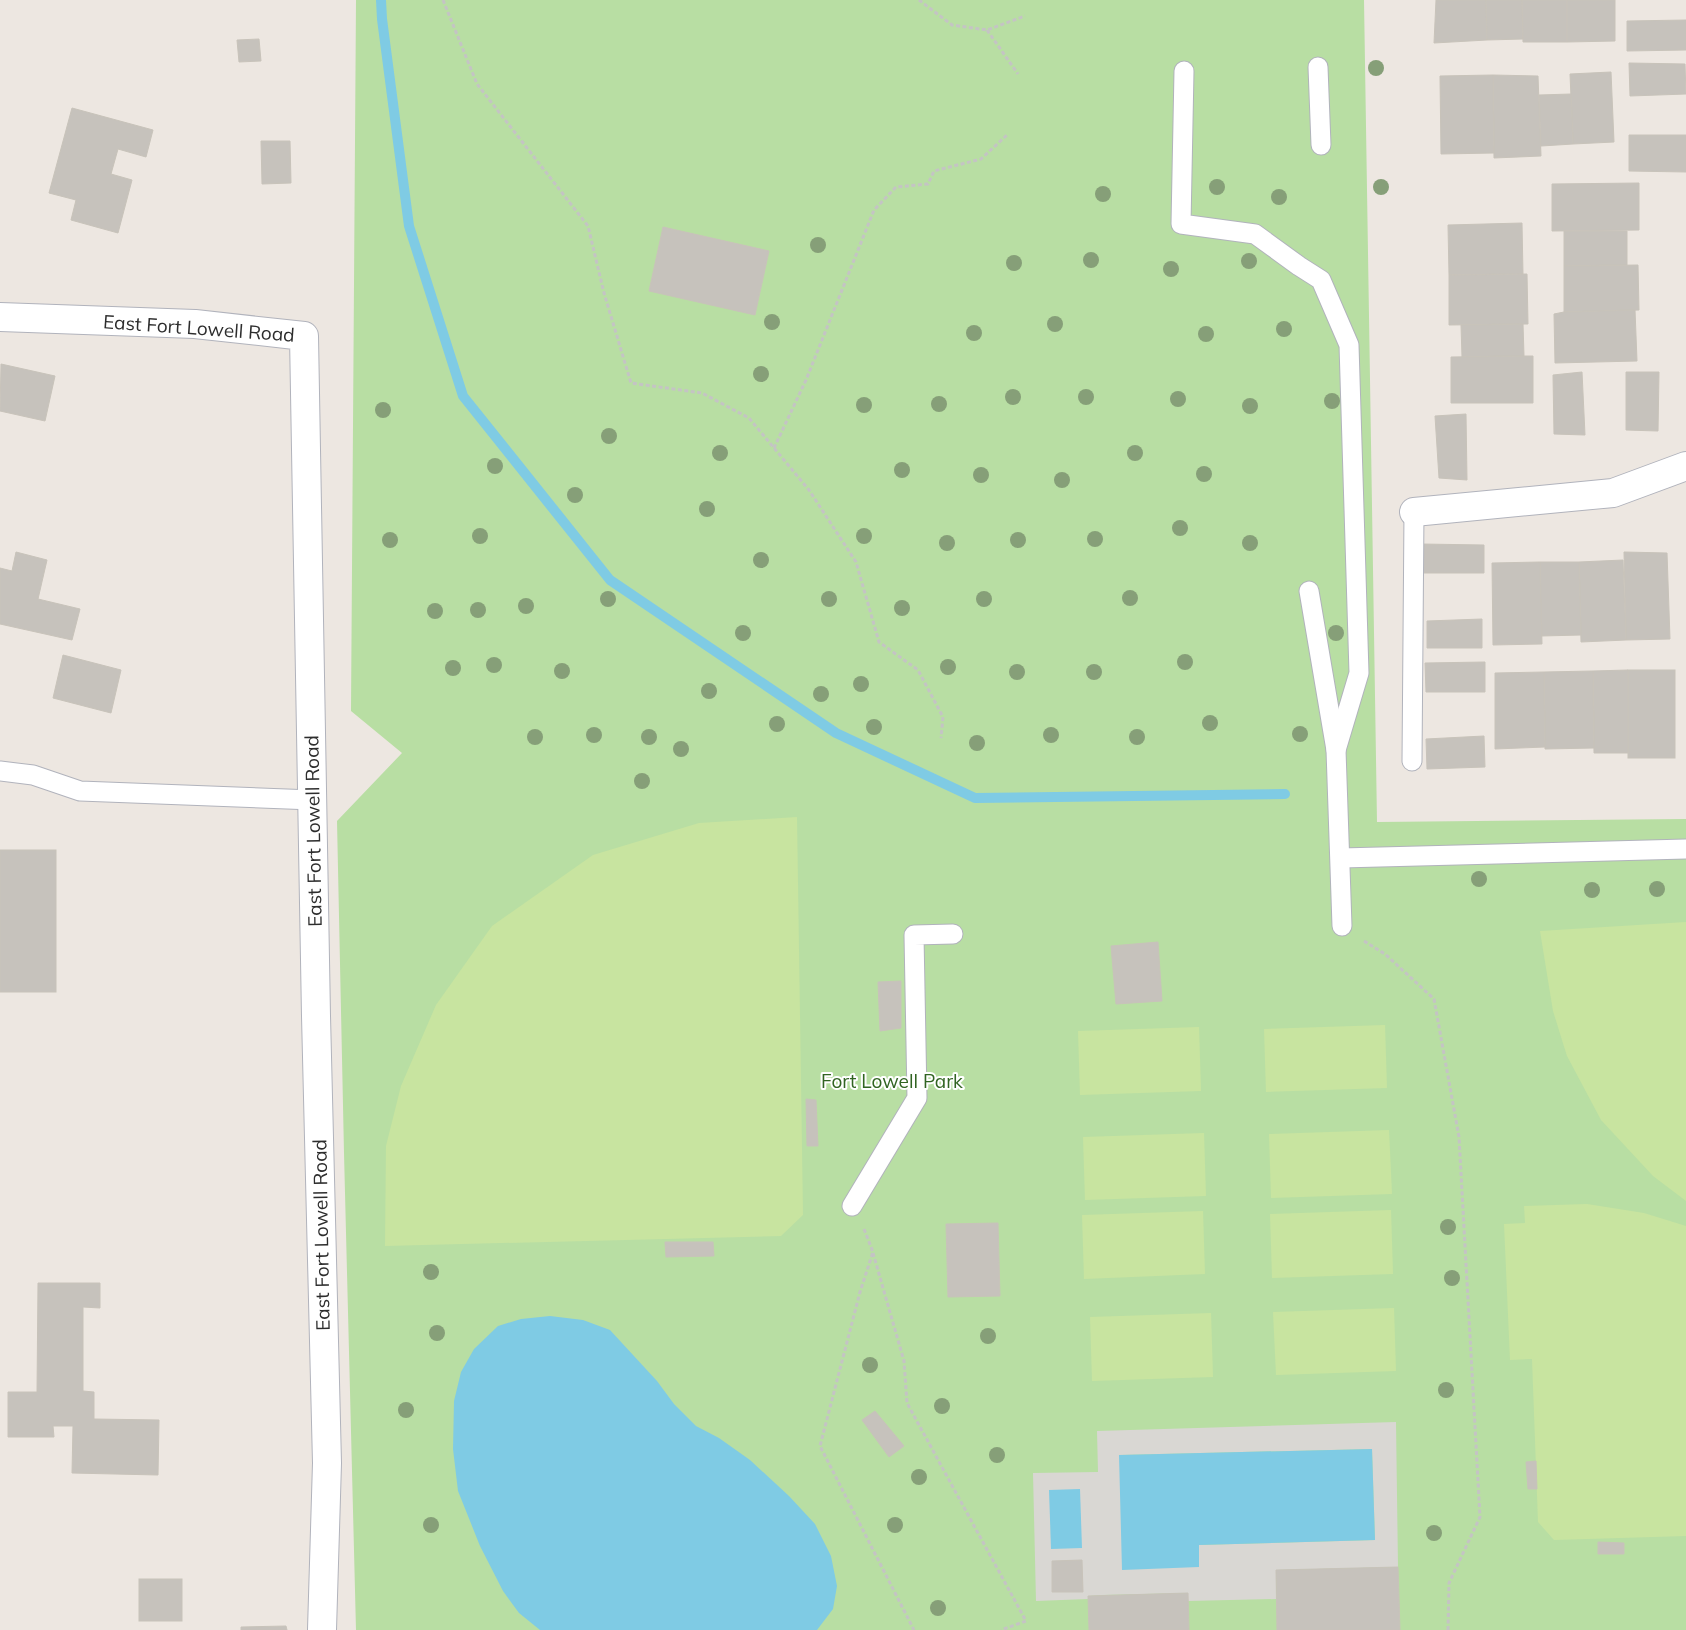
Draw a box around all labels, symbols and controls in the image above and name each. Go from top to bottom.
street label: East Fort Lowell Road [102,309,296,347]
street label: East Fort Lowell Road [299,735,327,927]
park label: Fort Lowell Park [821,1069,963,1093]
street label: East Fort Lowell Road [307,1139,335,1331]

